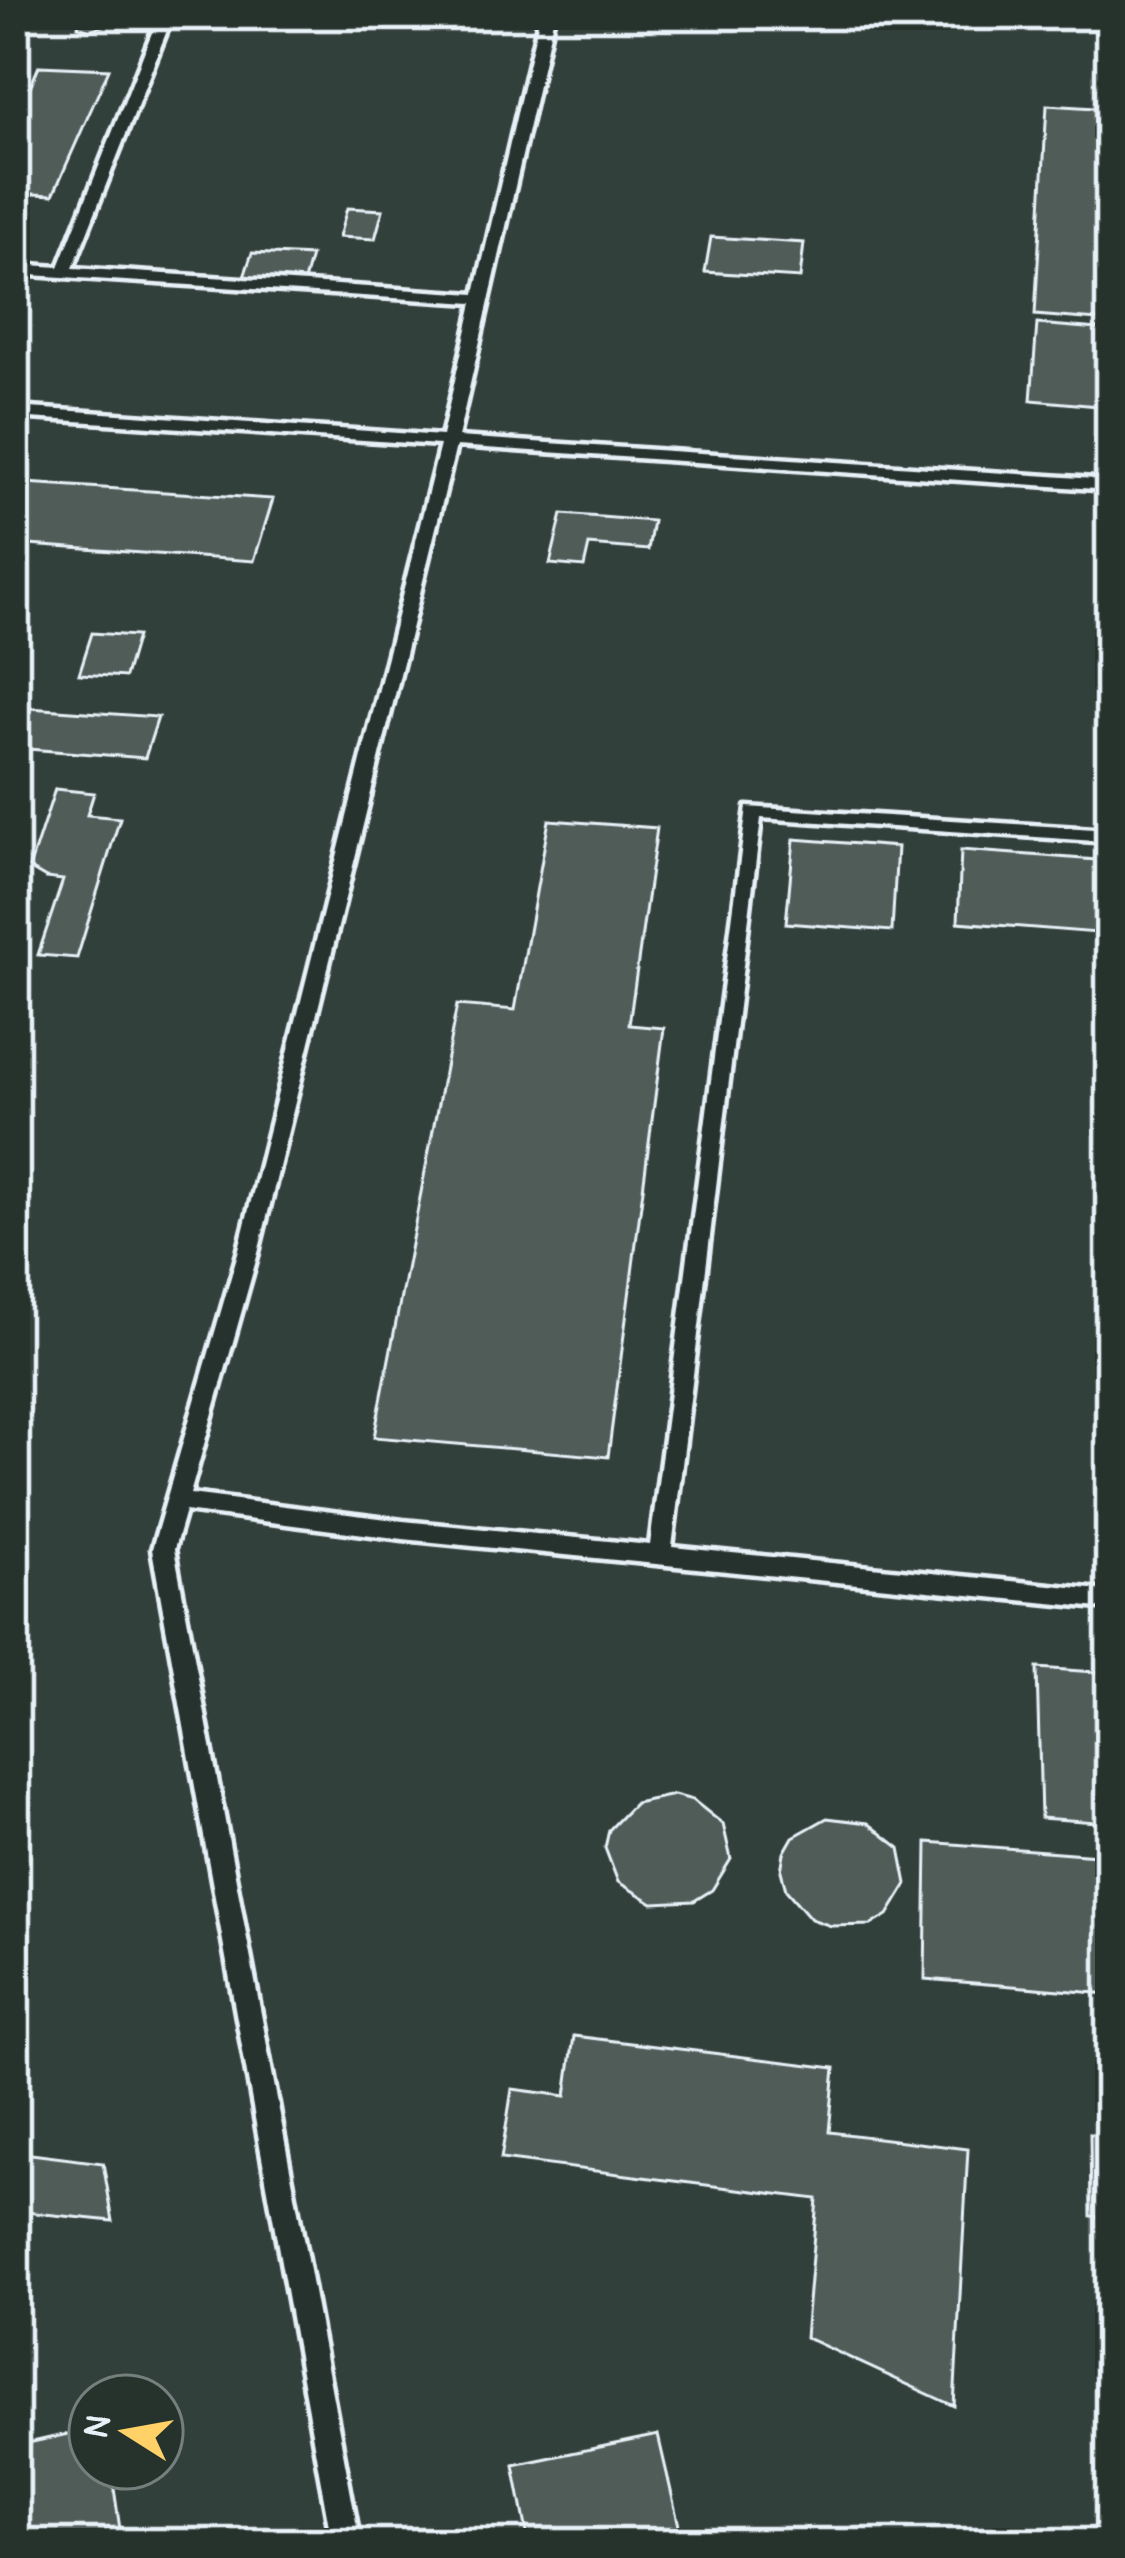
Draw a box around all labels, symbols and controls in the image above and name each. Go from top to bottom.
north arrow [66,2372,186,2492]
text: N [76,2412,120,2441]

